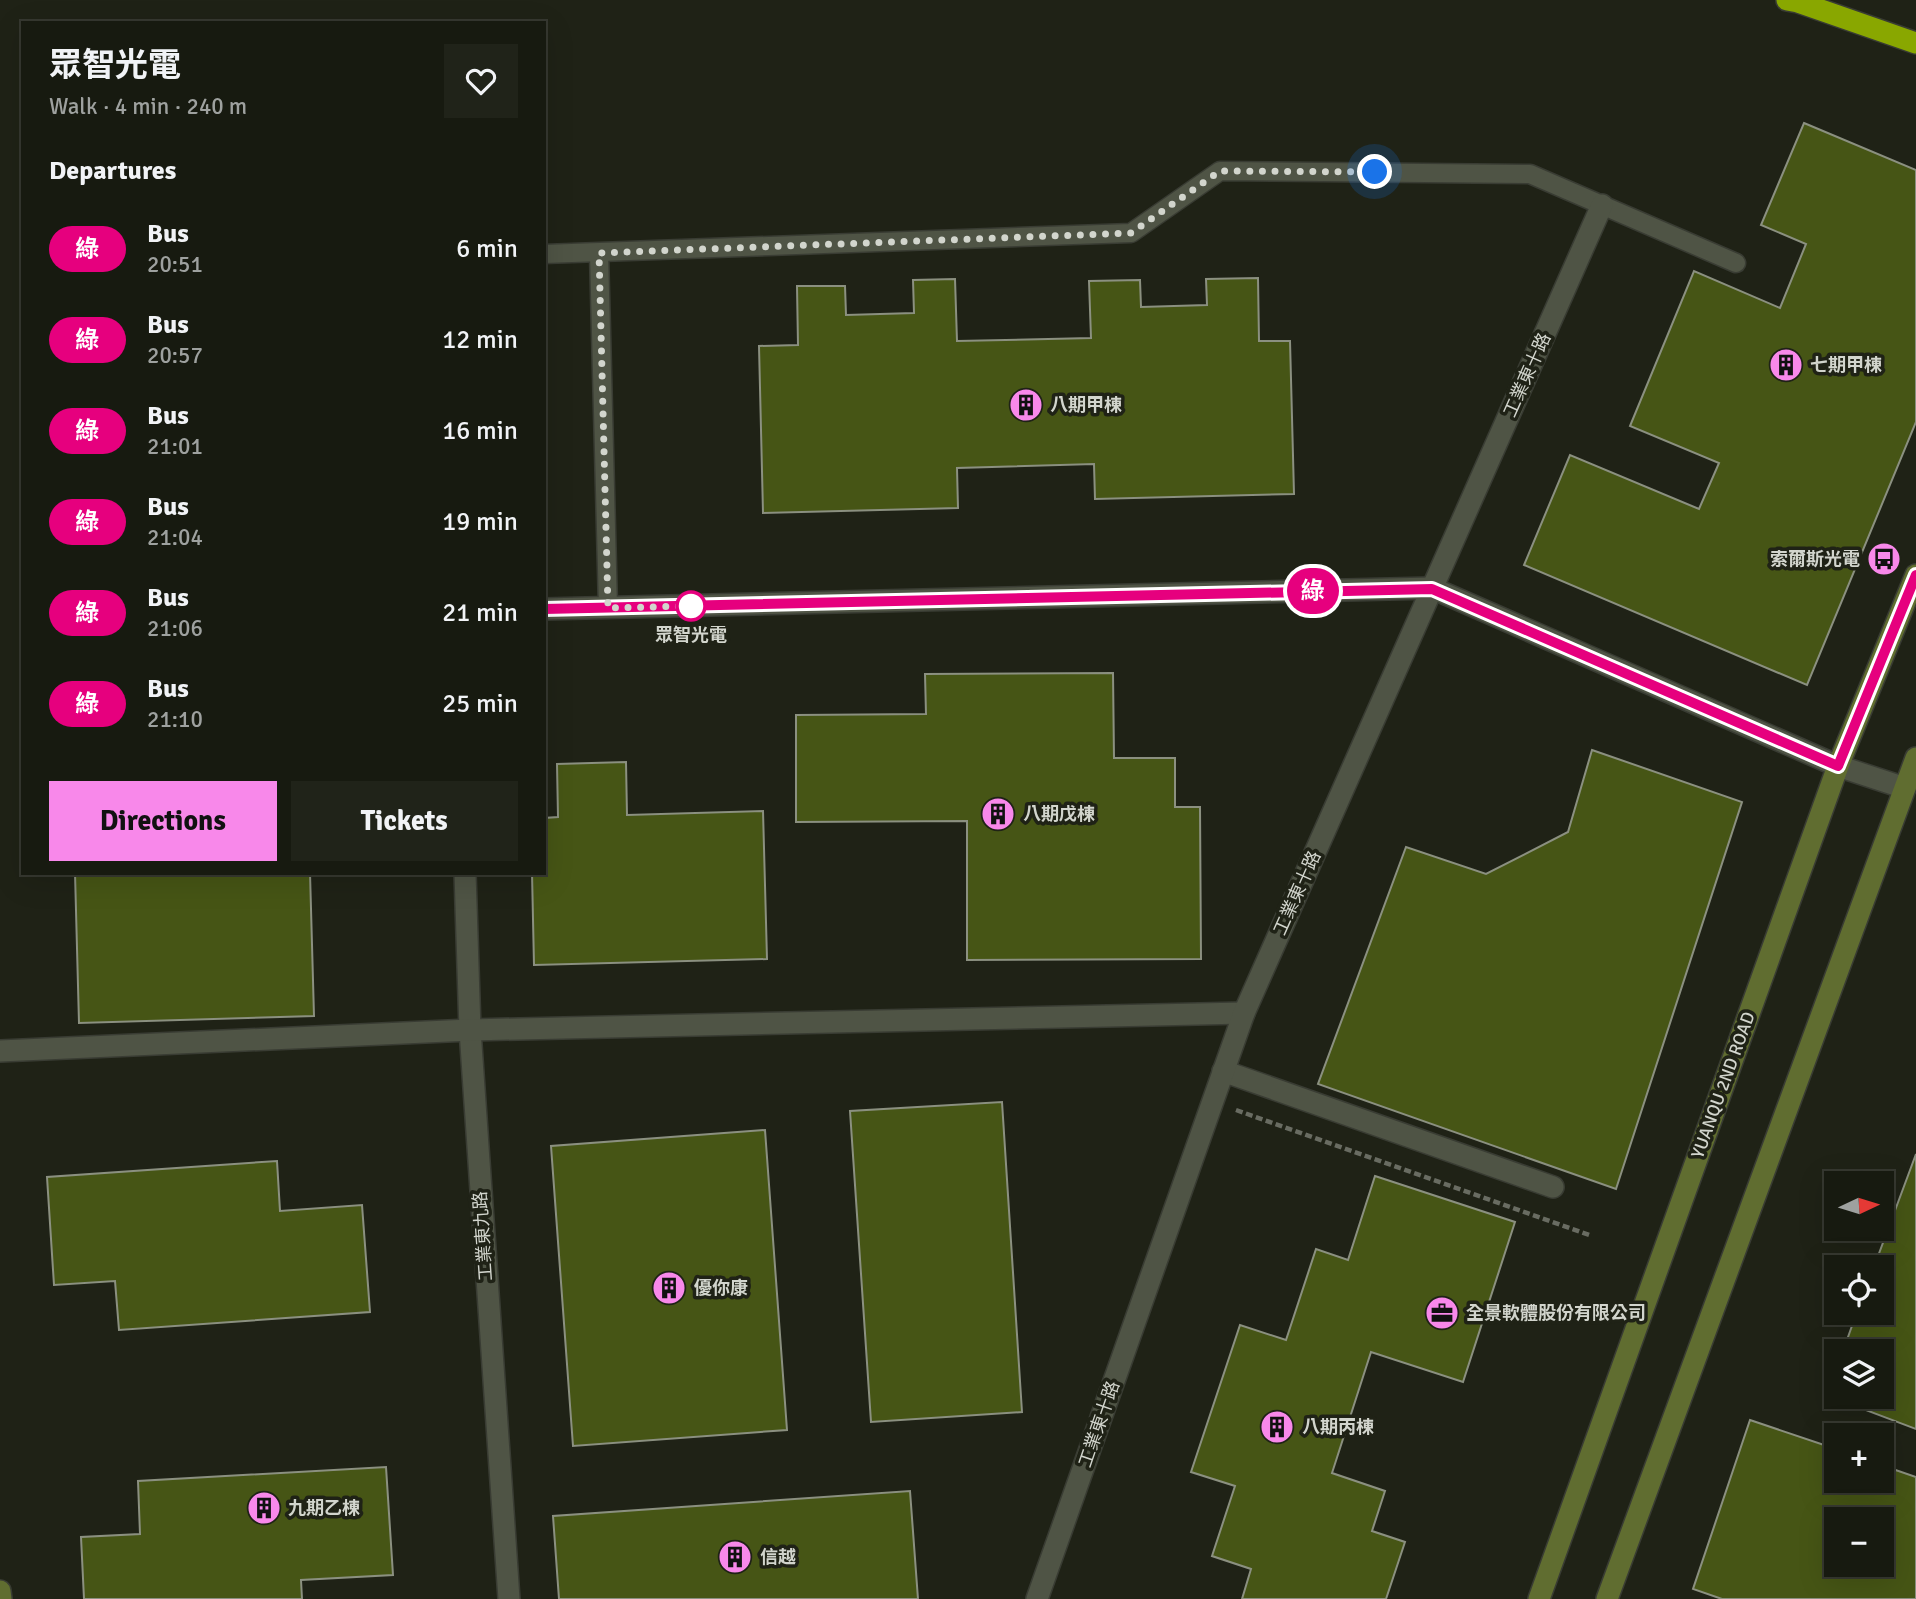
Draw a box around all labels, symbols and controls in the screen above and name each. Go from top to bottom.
button: heart [444,44,518,118]
text: 眾智光電 [49,45,181,86]
text: Walk · 4 min · 240 m [49,92,247,121]
your location [1357,154,1392,189]
text: Departures [49,155,176,187]
text: Bus [147,218,189,250]
text: 6 min [456,233,518,265]
text: 綠 [76,234,100,264]
text: 20:51 [147,250,203,279]
text: Bus [147,309,189,341]
text: 12 min [442,324,518,356]
text: 綠 [76,325,100,355]
street label: 工業東十路 [1499,329,1555,421]
text: 20:57 [147,341,203,370]
building icon: 七期甲棟 [1767,346,1805,384]
place label: 七期甲棟 [1810,354,1882,376]
building icon: 八期甲棟 [1007,386,1045,424]
place label: 八期甲棟 [1050,394,1122,416]
text: Bus [147,400,189,432]
text: 16 min [442,415,518,447]
text: 綠 [76,416,100,446]
text: 21:01 [147,432,203,461]
text: Bus [147,491,189,523]
text: 19 min [442,506,518,538]
text: 綠 [76,507,100,537]
text: 21:04 [147,523,203,552]
bus stop icon: 索爾斯光電 [1865,540,1903,578]
place label: 索爾斯光電 [1770,548,1860,570]
line badge: 綠 [1290,568,1336,614]
text: 綠 [1301,576,1325,606]
text: Bus [147,582,189,614]
marker: 眾智光電 [676,591,706,621]
text: 21 min [442,597,518,629]
text: 綠 [76,598,100,628]
text: 21:06 [147,614,203,643]
place label: 眾智光電 [655,624,727,646]
text: Bus [147,673,189,705]
text: 25 min [442,688,518,720]
text: 綠 [76,689,100,719]
text: 21:10 [147,705,203,734]
button: Directions [49,781,277,861]
button: Tickets [291,781,518,861]
building icon: 八期戊棟 [979,795,1017,833]
place label: 八期戊棟 [1023,803,1095,825]
street label: 工業東十路 [1269,847,1325,939]
street label: YUANQU 2ND ROAD [1686,1009,1760,1161]
north arrow [1824,1171,1894,1241]
map controls [1824,1171,1894,1577]
street label: 工業東九路 [469,1190,497,1282]
button: locate [1824,1255,1894,1325]
building icon: 優你康 [650,1269,688,1307]
place label: 優你康 [694,1277,748,1299]
office icon: 全景軟體股份有限公司 [1423,1294,1461,1332]
place label: 全景軟體股份有限公司 [1466,1302,1646,1324]
button: layers [1824,1339,1894,1409]
street label: 工業東十路 [1074,1378,1124,1470]
building icon: 八期丙棟 [1258,1408,1296,1446]
place label: 八期丙棟 [1302,1416,1374,1438]
button: + [1824,1423,1894,1493]
building icon: 九期乙棟 [245,1489,283,1527]
place label: 九期乙棟 [288,1497,360,1519]
button: − [1824,1507,1894,1577]
building icon: 信越 [716,1538,754,1576]
place label: 信越 [760,1546,796,1568]

